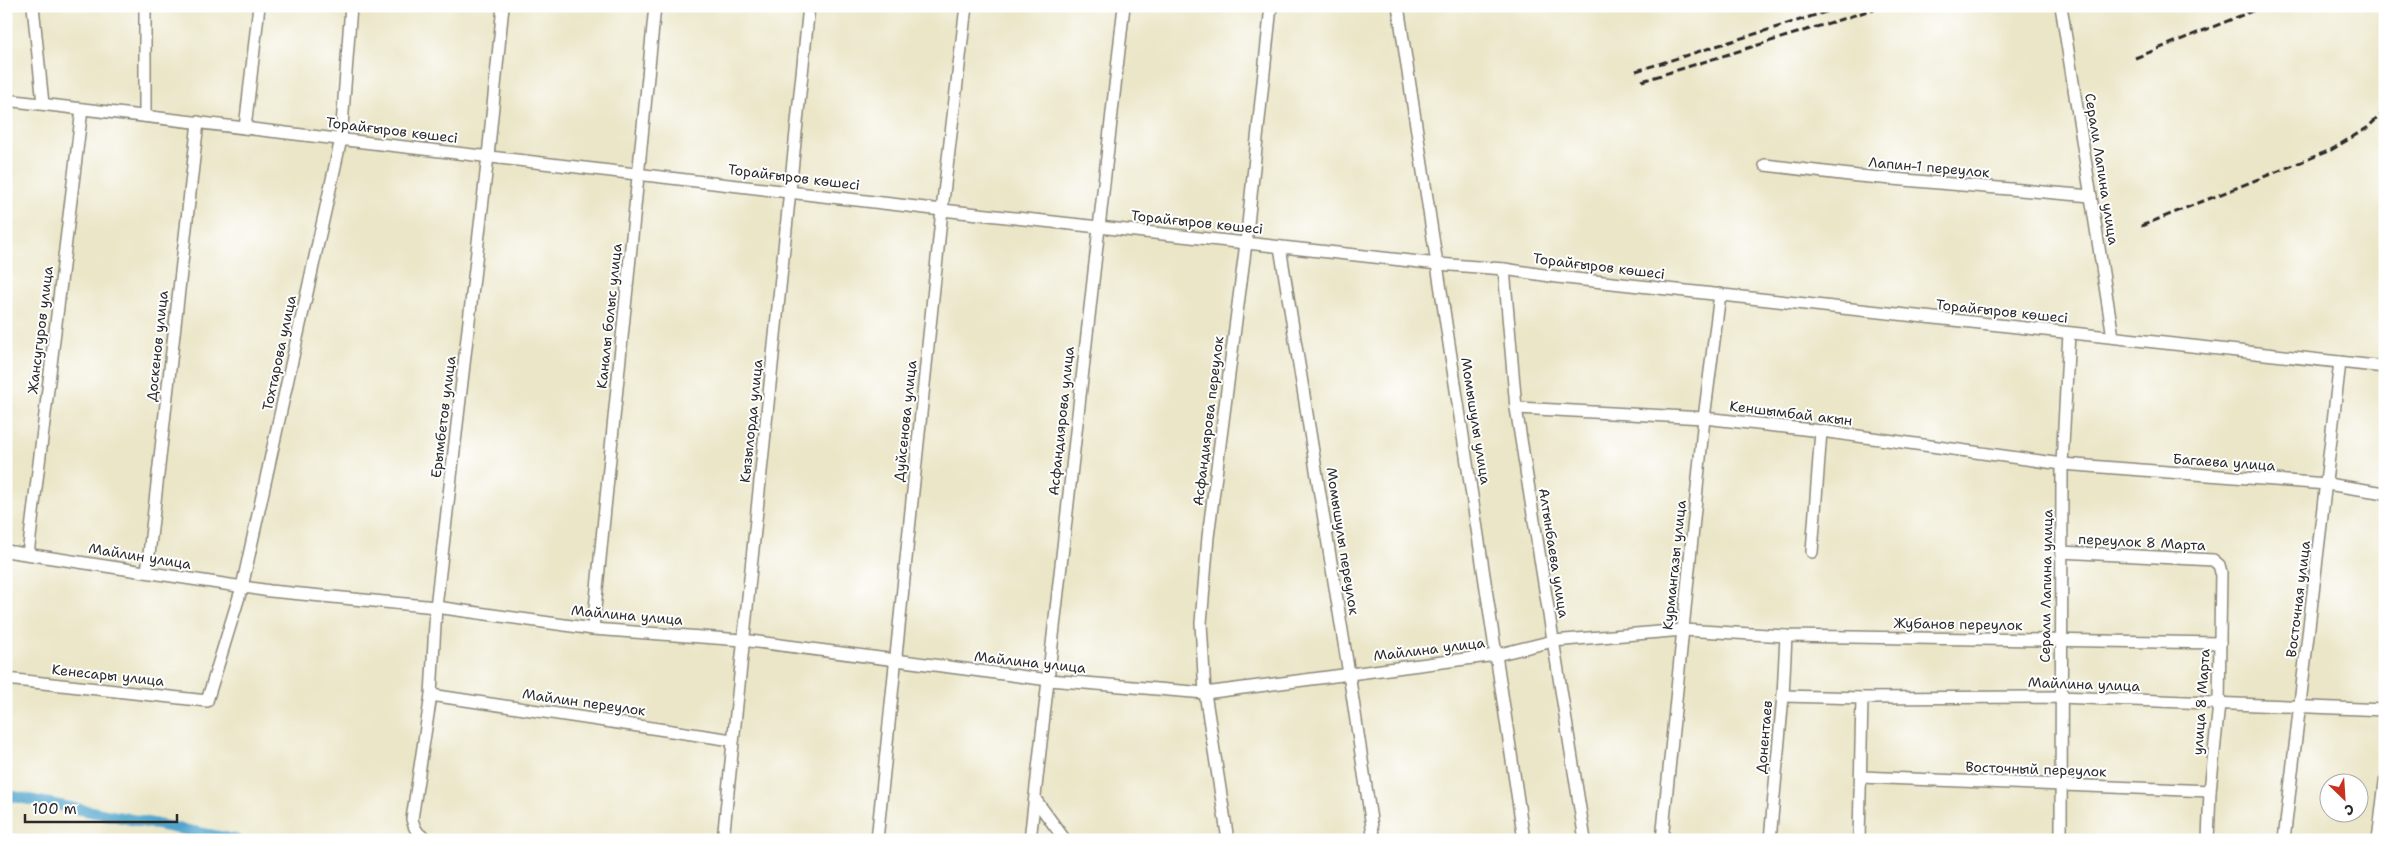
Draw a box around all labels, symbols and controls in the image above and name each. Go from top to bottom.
street label: Серали Лапина улица [2081,92,2123,246]
street label: Торайғыров көшесі [325,113,459,147]
street label: Лапин-1 переулок [1868,153,1991,181]
street label: Торайғыров көшесі [727,160,861,194]
street label: Торайғыров көшесі [1130,206,1264,238]
street label: Каналы болыс улица [592,242,626,390]
street label: Торайғыров көшесі [1532,249,1666,283]
street label: Жансугуров улица [23,265,57,395]
street label: Доскенов улица [142,289,172,402]
street label: Тохтарова улица [258,293,300,412]
street label: Торайғыров көшесі [1935,295,2069,327]
street label: Асфандиярова переулок [1189,335,1227,507]
street label: Асфандиярова улица [1044,345,1078,496]
street label: Ерымбетов улица [427,355,459,479]
street label: Момышулы улица [1457,356,1495,486]
street label: Кызылорда улица [736,358,766,484]
street label: Дуйсенова улица [890,359,920,483]
street label: Кеншымбай акын [1729,397,1853,429]
street label: Багаева улица [2172,449,2276,475]
street label: Момышулы переулок [1322,466,1364,617]
street label: Алтынбаева улица [1535,487,1573,619]
street label: Курмангазы улица [1658,499,1690,631]
street label: Серали Лапина улица [2036,509,2056,663]
street label: переулок 8 Марта [2078,530,2206,554]
street label: Майлин улица [87,539,193,573]
street label: Восточная улица [2282,539,2314,658]
street label: Майлина улица [570,601,684,629]
street label: Жубанов переулок [1893,614,2023,634]
street label: Майлина улица [1372,633,1486,665]
street label: Майлина улица [973,647,1087,677]
street label: улица 8 Марта [2188,648,2214,756]
street label: Кенесары улица [51,660,165,690]
street label: Майлина улица [2028,673,2141,695]
street label: Майлин переулок [521,684,647,720]
street label: Донентаев [1752,700,1776,774]
street label: Восточный переулок [1965,758,2108,780]
north arrow [2318,774,2368,824]
scale bar [25,791,178,823]
text: 100 m [32,799,77,819]
text: С [2342,800,2357,820]

